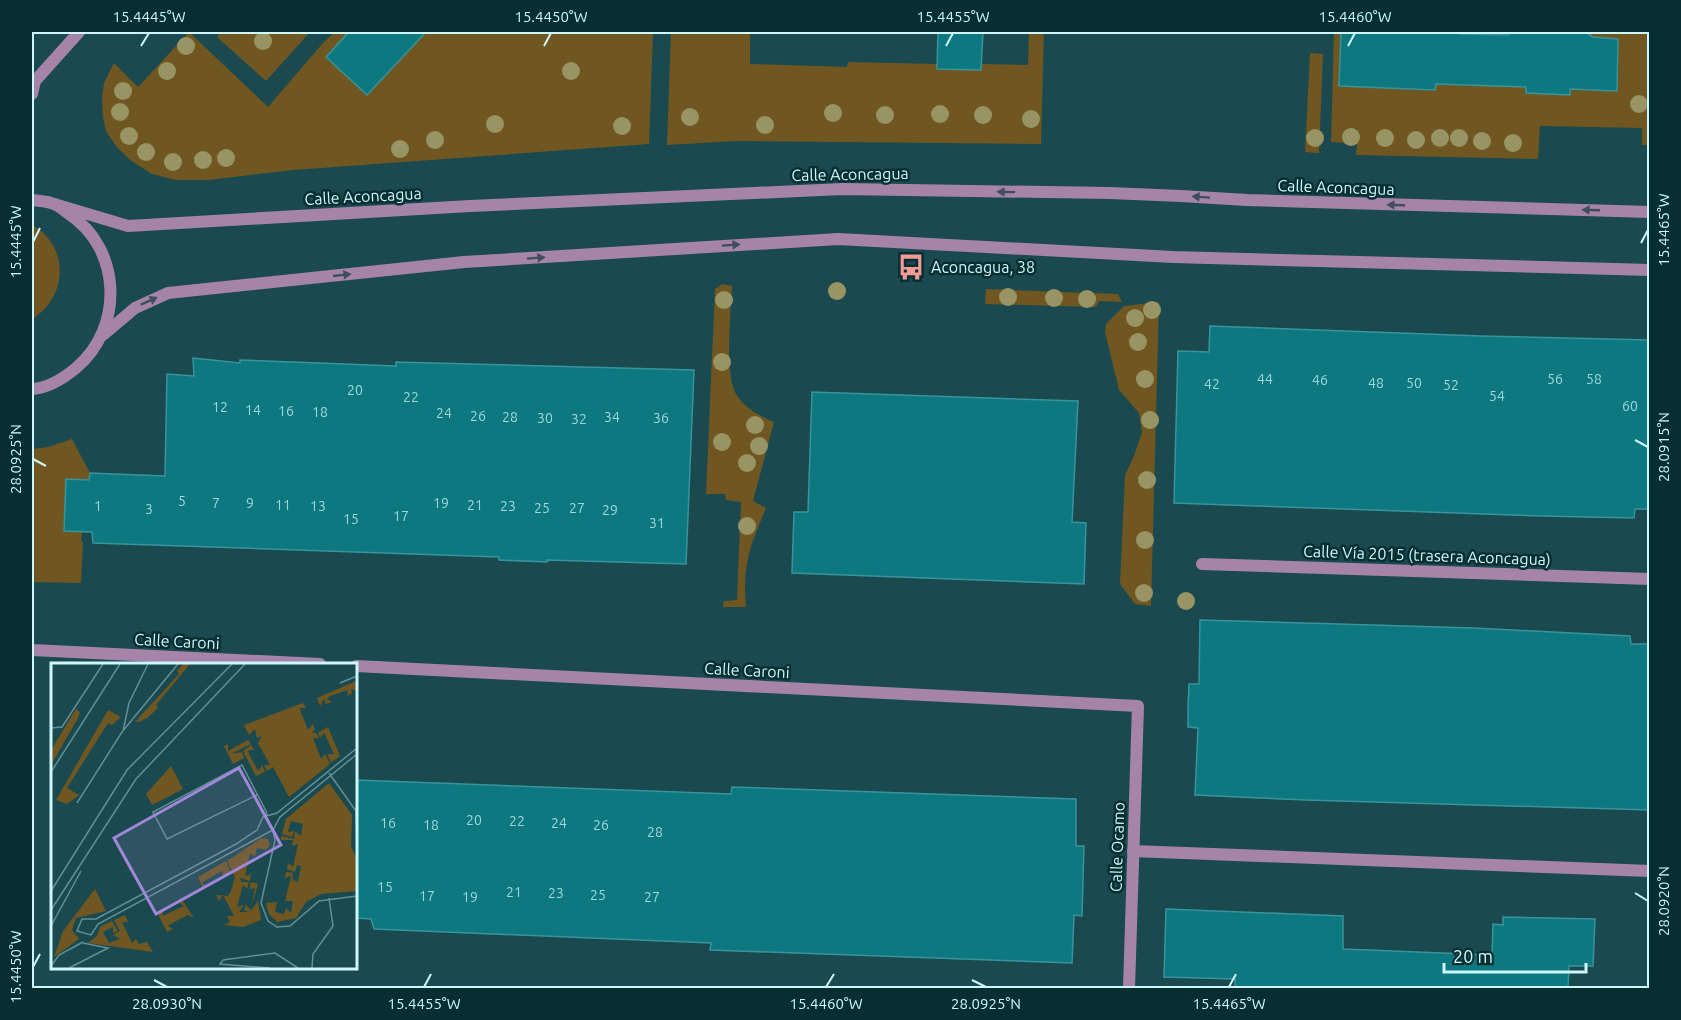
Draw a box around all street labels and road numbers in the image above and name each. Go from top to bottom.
street label: Calle Aconcagua [791,164,909,184]
street label: Calle Aconcagua [1277,176,1395,198]
street label: Calle Aconcagua [304,184,422,208]
street label: Calle Vía 2015 (trasera Aconcagua) [1303,542,1551,569]
street label: Calle Caroni [134,630,220,652]
street label: Calle Caroni [704,659,790,681]
street label: Calle Ocamo [1106,802,1128,892]

